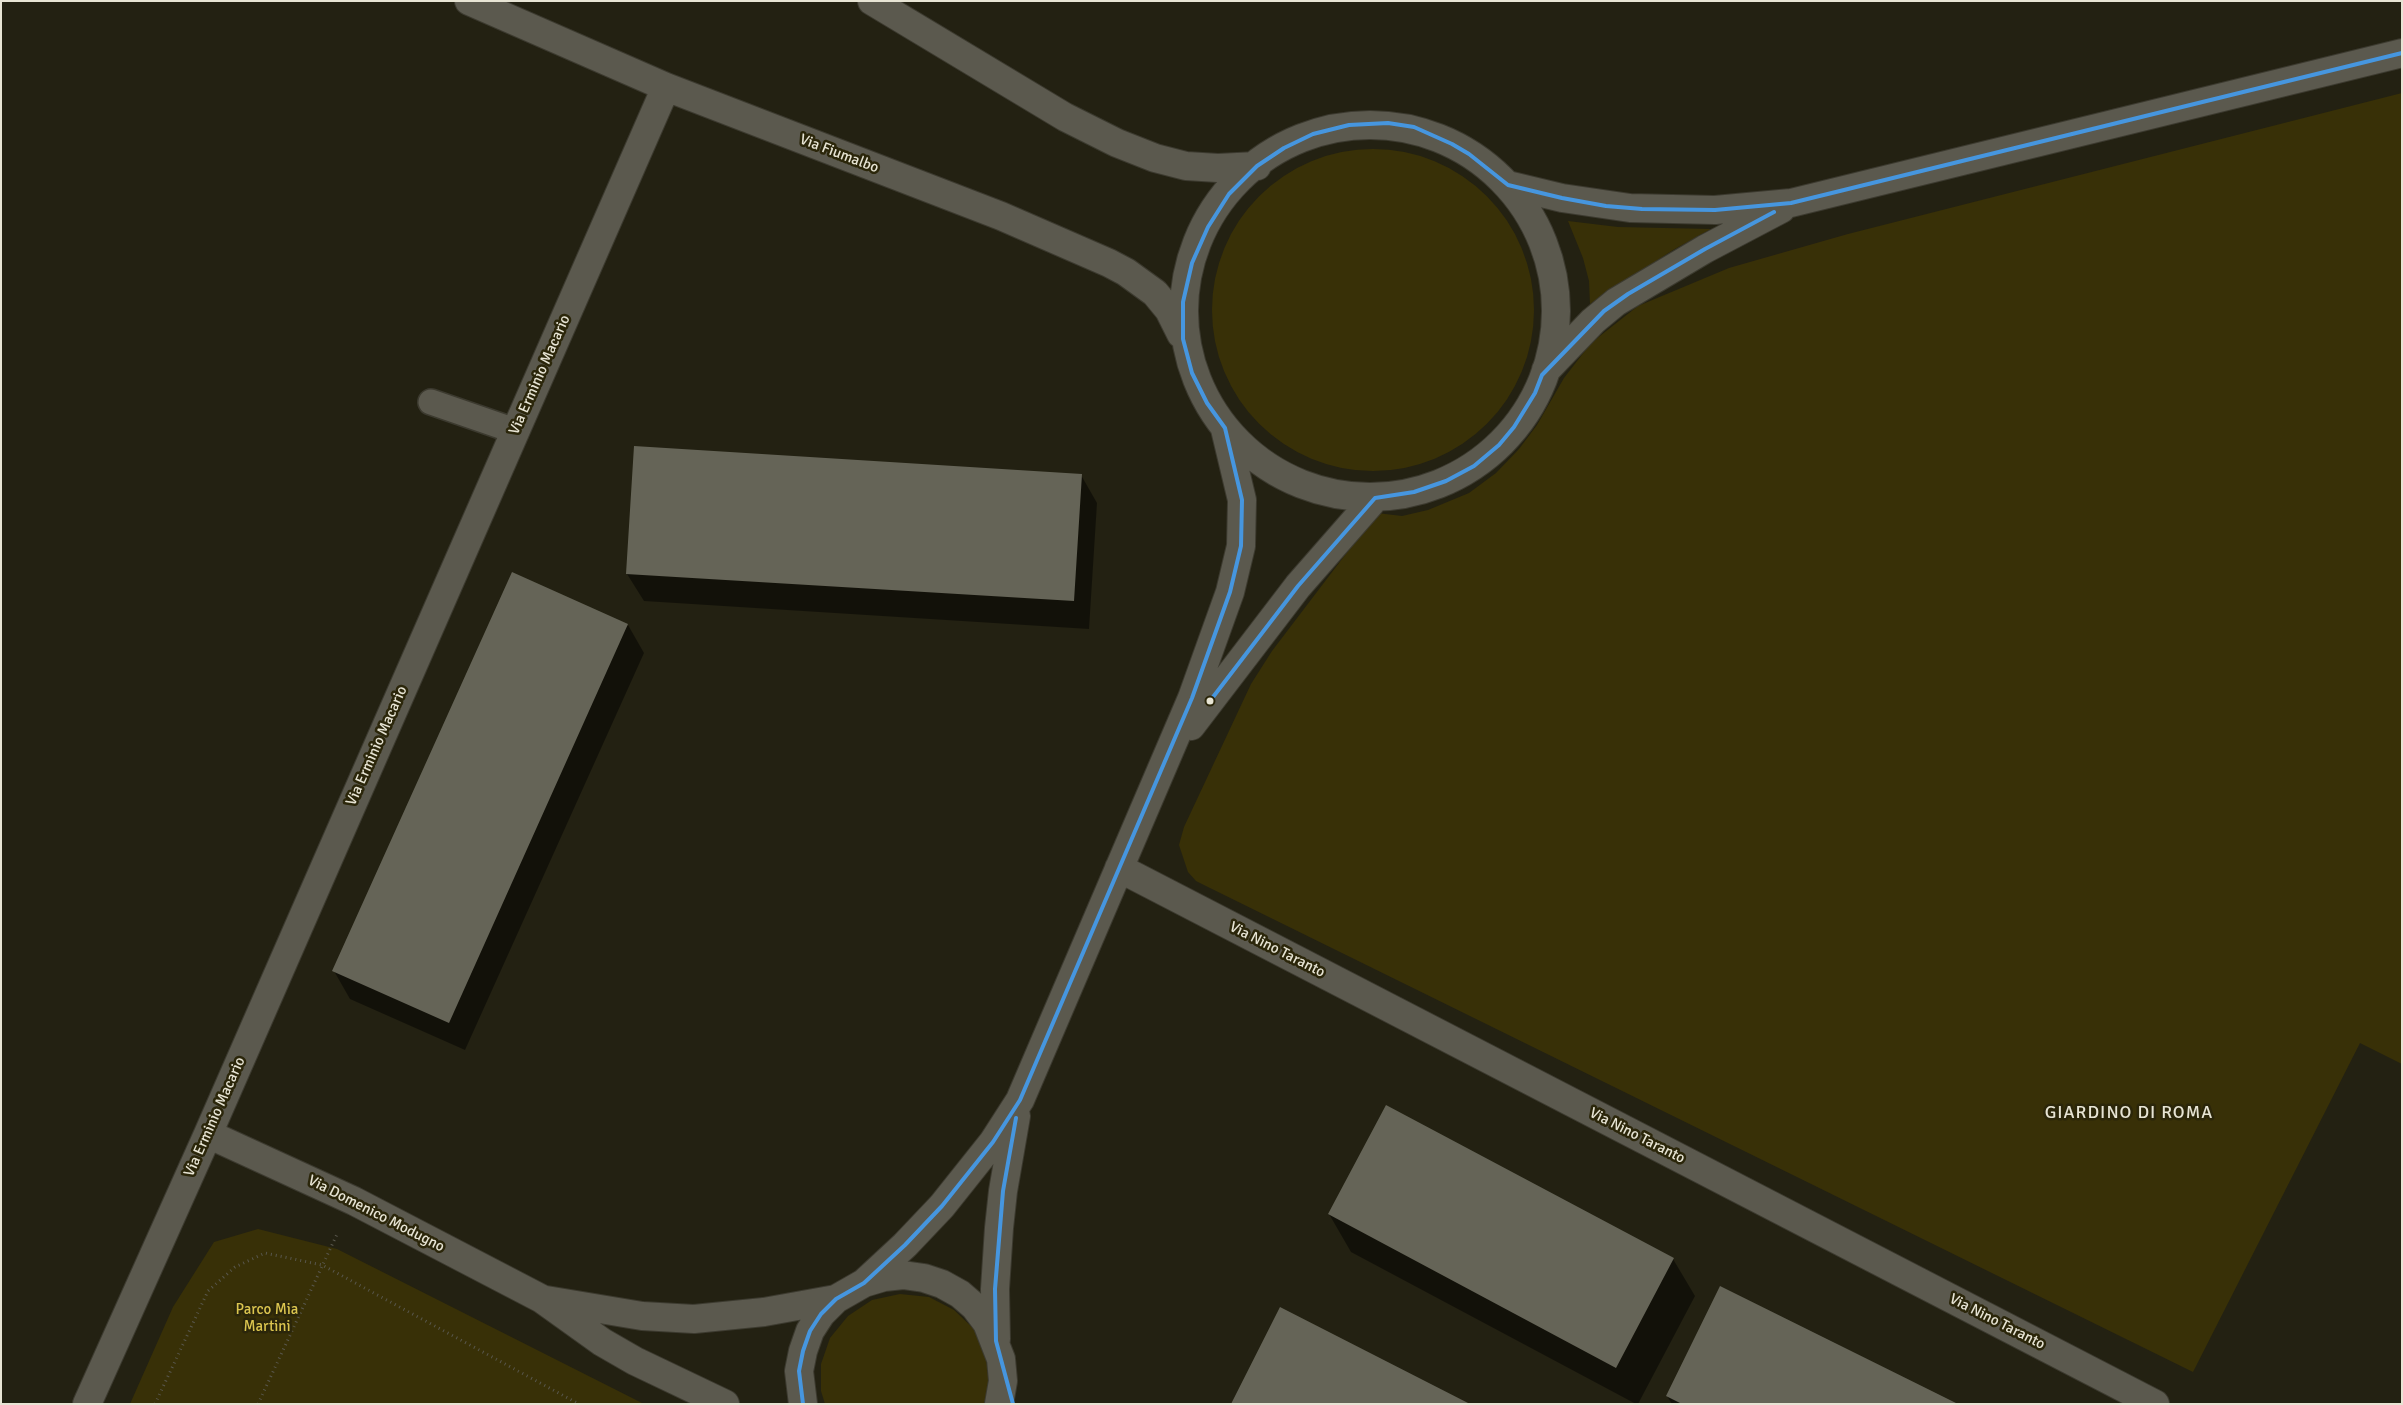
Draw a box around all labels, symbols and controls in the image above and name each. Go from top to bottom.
street label: Via Fiumalbo [797,131,881,177]
street label: Via Erminio Macario [506,312,574,438]
street label: Via Erminio Macario [343,683,411,809]
unlabelled marker [1205,696,1215,706]
street label: Via Nino Taranto [1226,918,1328,982]
street label: Via Erminio Macario [181,1054,249,1180]
district label: GIARDINO DI ROMA [2043,1102,2215,1124]
street label: Via Nino Taranto [1586,1104,1688,1168]
street label: Via Domenico Modugno [305,1172,447,1256]
street label: Via Nino Taranto [1946,1290,2048,1354]
park label: Parco Mia Martini [236,1301,298,1336]

